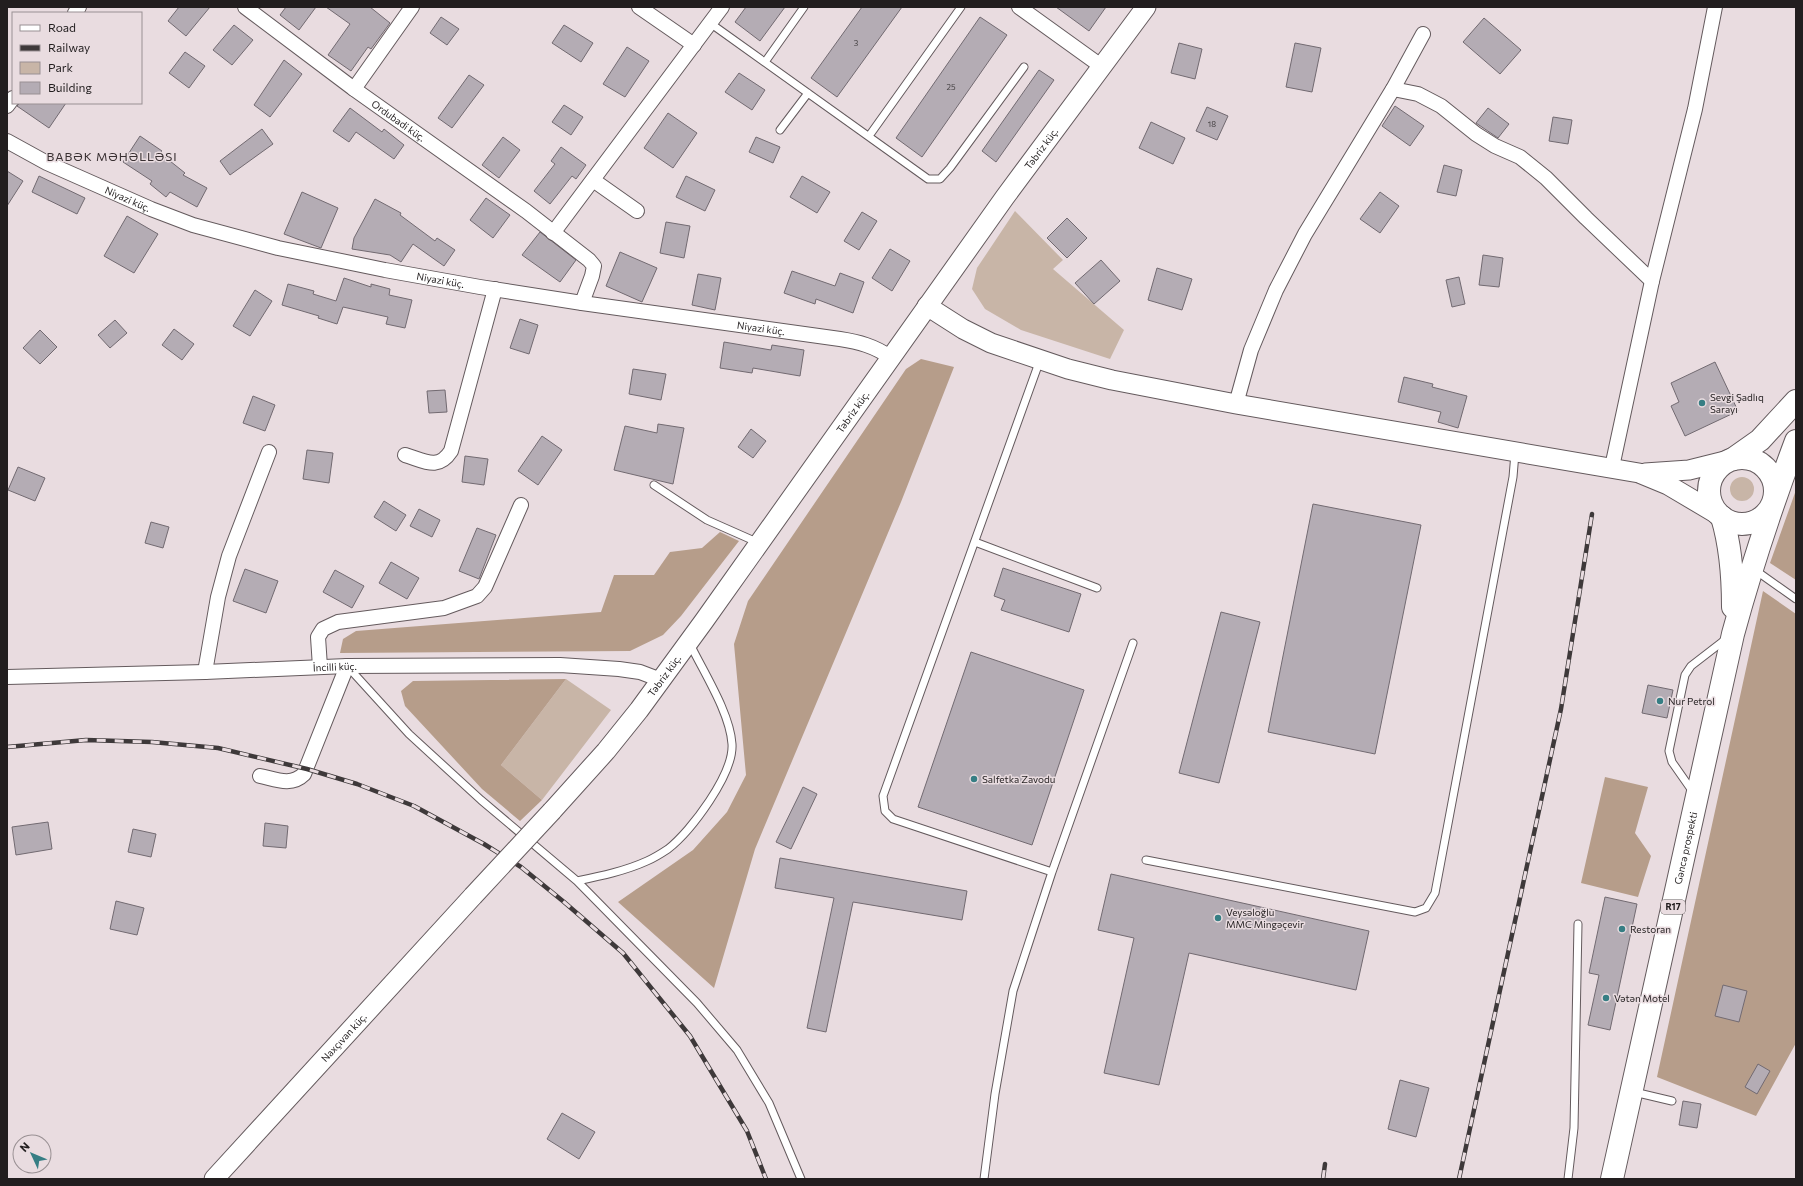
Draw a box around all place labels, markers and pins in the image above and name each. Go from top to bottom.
place label: Sevgi Şadlıq Sarayı [1710,391,1764,415]
marker: Sevgi Şadlıq Sarayı [1697,398,1707,408]
place label: Nur Petrol [1668,695,1715,707]
marker: Nur Petrol [1655,696,1665,706]
place label: Salfetka Zavodu [982,773,1055,785]
marker: Salfetka Zavodu [969,774,979,784]
place label: Veysəloğlu MMC Mingəçevir [1226,906,1304,930]
marker: Veysəloğlu MMC Mingəçevir [1213,913,1223,923]
place label: Restoran [1630,923,1671,935]
marker: Restoran [1617,924,1627,934]
place label: Vətən Motel [1614,992,1670,1004]
marker: Vətən Motel [1601,993,1611,1003]

